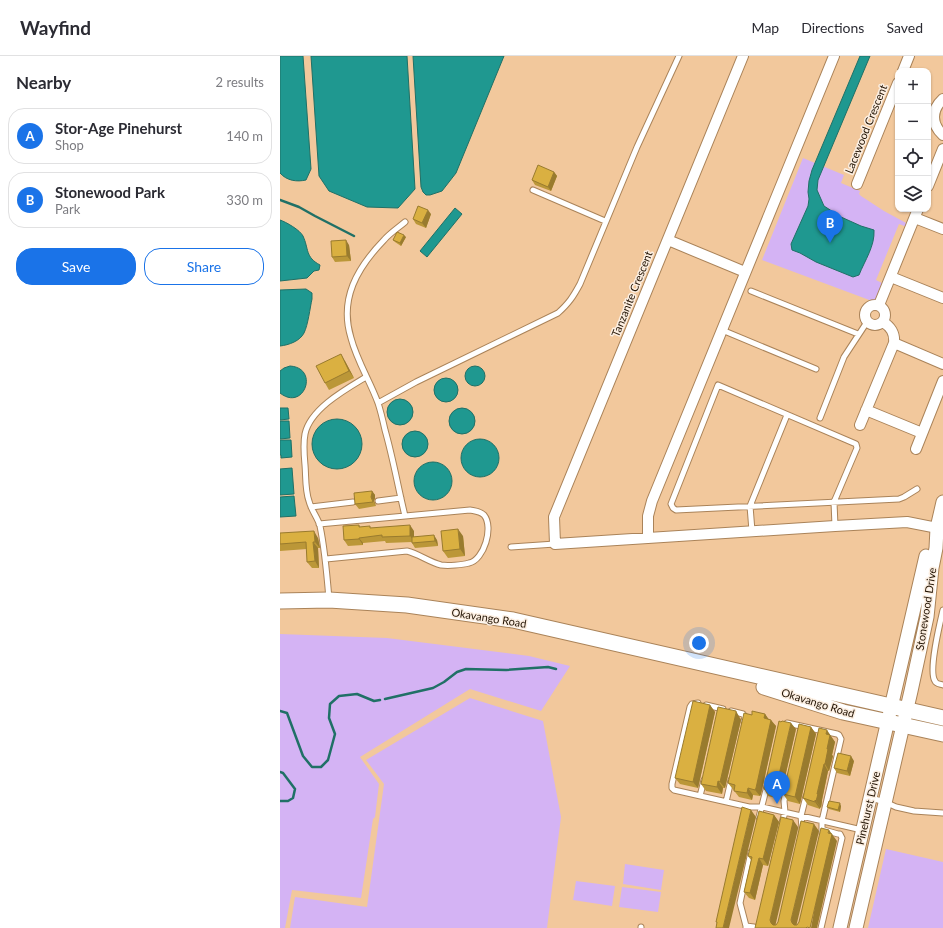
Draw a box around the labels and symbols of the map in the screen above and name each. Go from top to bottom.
street label: Lacewood Crescent [842,82,889,175]
pin: B [817,210,843,243]
street label: Tanzanite Crescent [608,249,655,339]
street label: Stonewood Drive [913,566,939,651]
street label: Okavango Road [451,605,528,630]
your location [689,633,709,653]
street label: Okavango Road [780,685,856,720]
street label: Pinehurst Drive [853,770,882,846]
pin: A [764,771,790,804]

